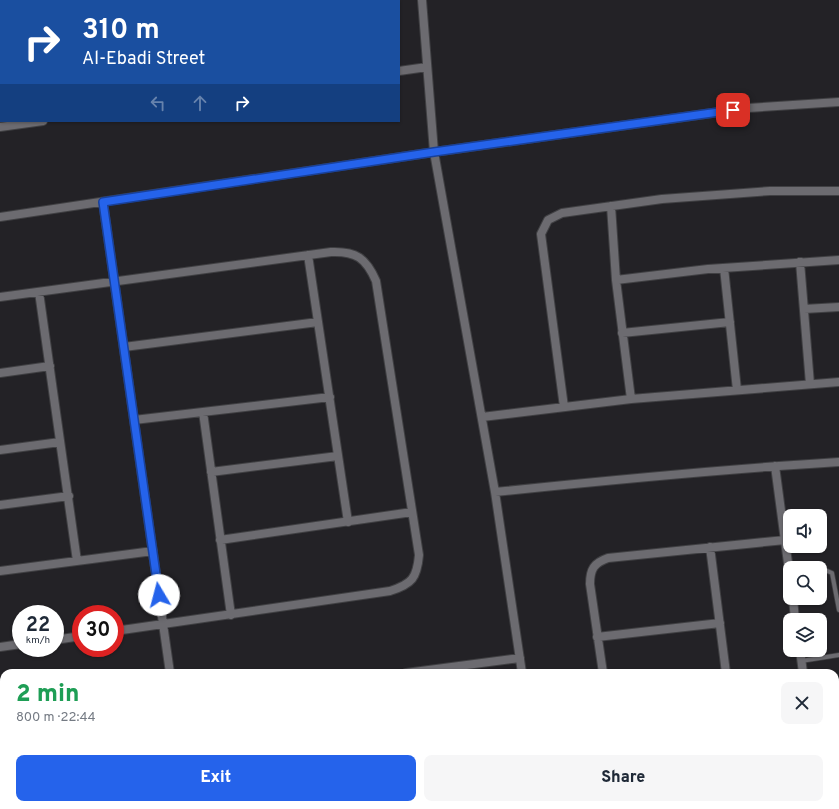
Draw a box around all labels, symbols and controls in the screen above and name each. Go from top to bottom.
text: 310 m [82,13,160,49]
icon: right [16,16,68,68]
text: Al-Ebadi Street [82,48,205,71]
icon: left [147,92,169,114]
icon: ahead [189,92,211,114]
icon: right [231,92,253,114]
pin [716,93,750,127]
icon: arrive [722,99,744,121]
map controls [783,509,827,657]
button: sound [783,509,827,553]
button: search [783,561,827,605]
position arrow [138,574,180,616]
speed limit sign: 30 [72,605,124,657]
text: 22 [26,613,50,639]
button: layers [783,613,827,657]
text: km/h [26,634,50,647]
text: 2 min [16,680,80,710]
button: close [781,682,823,724]
text: 800 m · 22:44 [16,710,96,726]
button: Exit [16,755,416,801]
button: Share [424,755,823,801]

